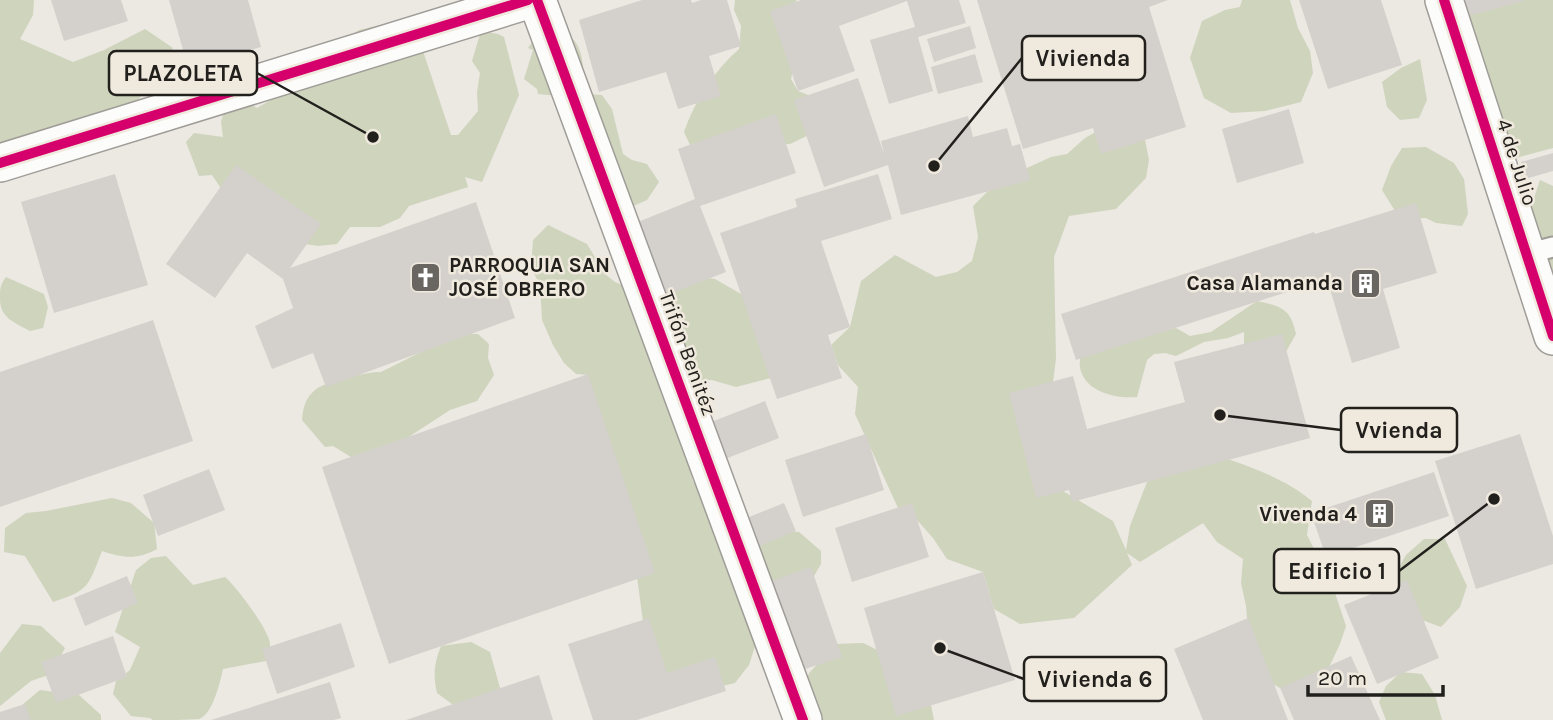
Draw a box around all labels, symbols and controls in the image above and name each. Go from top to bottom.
callout: Vivienda [1022,36,1145,80]
text: Vivienda [1036,45,1130,72]
callout: PLAZOLETA [109,51,257,95]
text: PLAZOLETA [123,60,243,87]
street label: 4 de Julio [1492,116,1542,208]
place label: PARROQUIA SAN JOSÉ OBRERO [449,253,610,301]
church icon: PARROQUIA SAN JOSÉ OBRERO [409,260,443,294]
building icon: Casa Alamanda [1349,266,1383,300]
place label: Casa Alamanda [1186,271,1343,295]
street label: Trifón Benitéz [654,288,722,418]
callout: Vvienda [1341,408,1457,452]
text: Vvienda [1355,417,1443,444]
building icon: Vivenda 4 [1363,497,1397,531]
place label: Vivenda 4 [1259,502,1358,526]
callout: Edificio 1 [1274,549,1399,593]
text: Edificio 1 [1288,558,1386,585]
scale bar [1308,654,1443,698]
callout: Vivienda 6 [1024,657,1166,701]
text: Vivienda 6 [1038,666,1152,693]
text: 20 m [1318,666,1367,690]

